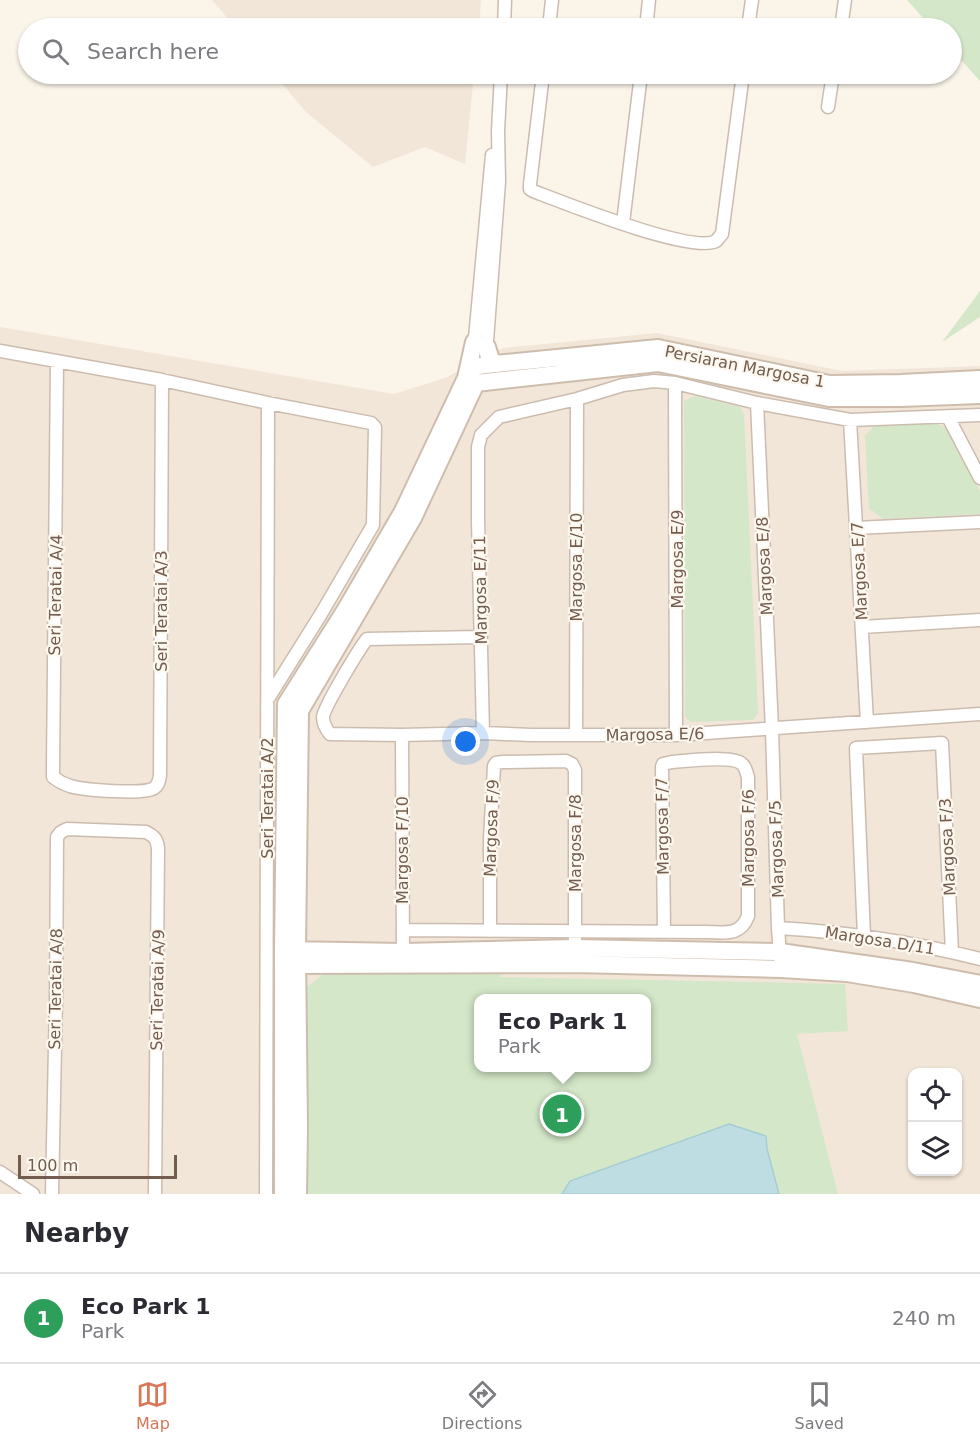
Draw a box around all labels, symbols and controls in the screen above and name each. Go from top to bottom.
search box [18,18,962,84]
icon: search [39,35,72,68]
text: Search here [87,39,219,64]
street label: Persiaran Margosa 1 [663,342,827,391]
street label: Margosa E/9 [668,510,687,608]
street label: Margosa E/10 [567,513,586,621]
street label: Margosa E/8 [752,516,777,616]
street label: Margosa E/7 [847,521,872,621]
street label: Seri Teratai A/4 [45,534,66,656]
street label: Margosa E/11 [470,535,491,645]
street label: Seri Teratai A/3 [152,550,171,672]
street label: Margosa E/6 [605,724,705,745]
your location [451,727,480,756]
street label: Seri Teratai A/2 [258,737,277,859]
street label: Margosa F/7 [652,777,673,875]
street label: Margosa F/9 [480,779,503,877]
street label: Margosa F/6 [739,789,758,887]
street label: Margosa F/8 [566,794,585,892]
street label: Margosa F/10 [393,796,412,904]
street label: Margosa F/3 [935,798,960,896]
street label: Margosa F/5 [765,800,788,898]
street label: Margosa D/11 [824,922,936,959]
street label: Seri Teratai A/8 [45,928,66,1050]
street label: Seri Teratai A/9 [147,929,168,1051]
popup [474,994,651,1072]
text: Eco Park 1 [498,1009,627,1034]
text: Park [498,1034,541,1058]
map controls [908,1068,962,1176]
button: locate [908,1068,962,1122]
pin: 1 [542,1092,582,1136]
button: layers [908,1122,962,1176]
scale bar [18,1152,177,1180]
text: 100 m [27,1156,78,1175]
text: Nearby [24,1218,129,1248]
text: Eco Park 1 [81,1294,211,1319]
text: 1 [37,1306,50,1330]
text: 240 m [892,1306,956,1330]
text: Park [81,1319,124,1343]
tab: Map [136,1378,170,1433]
tab: Directions [442,1378,522,1433]
tab: Saved [795,1378,844,1433]

